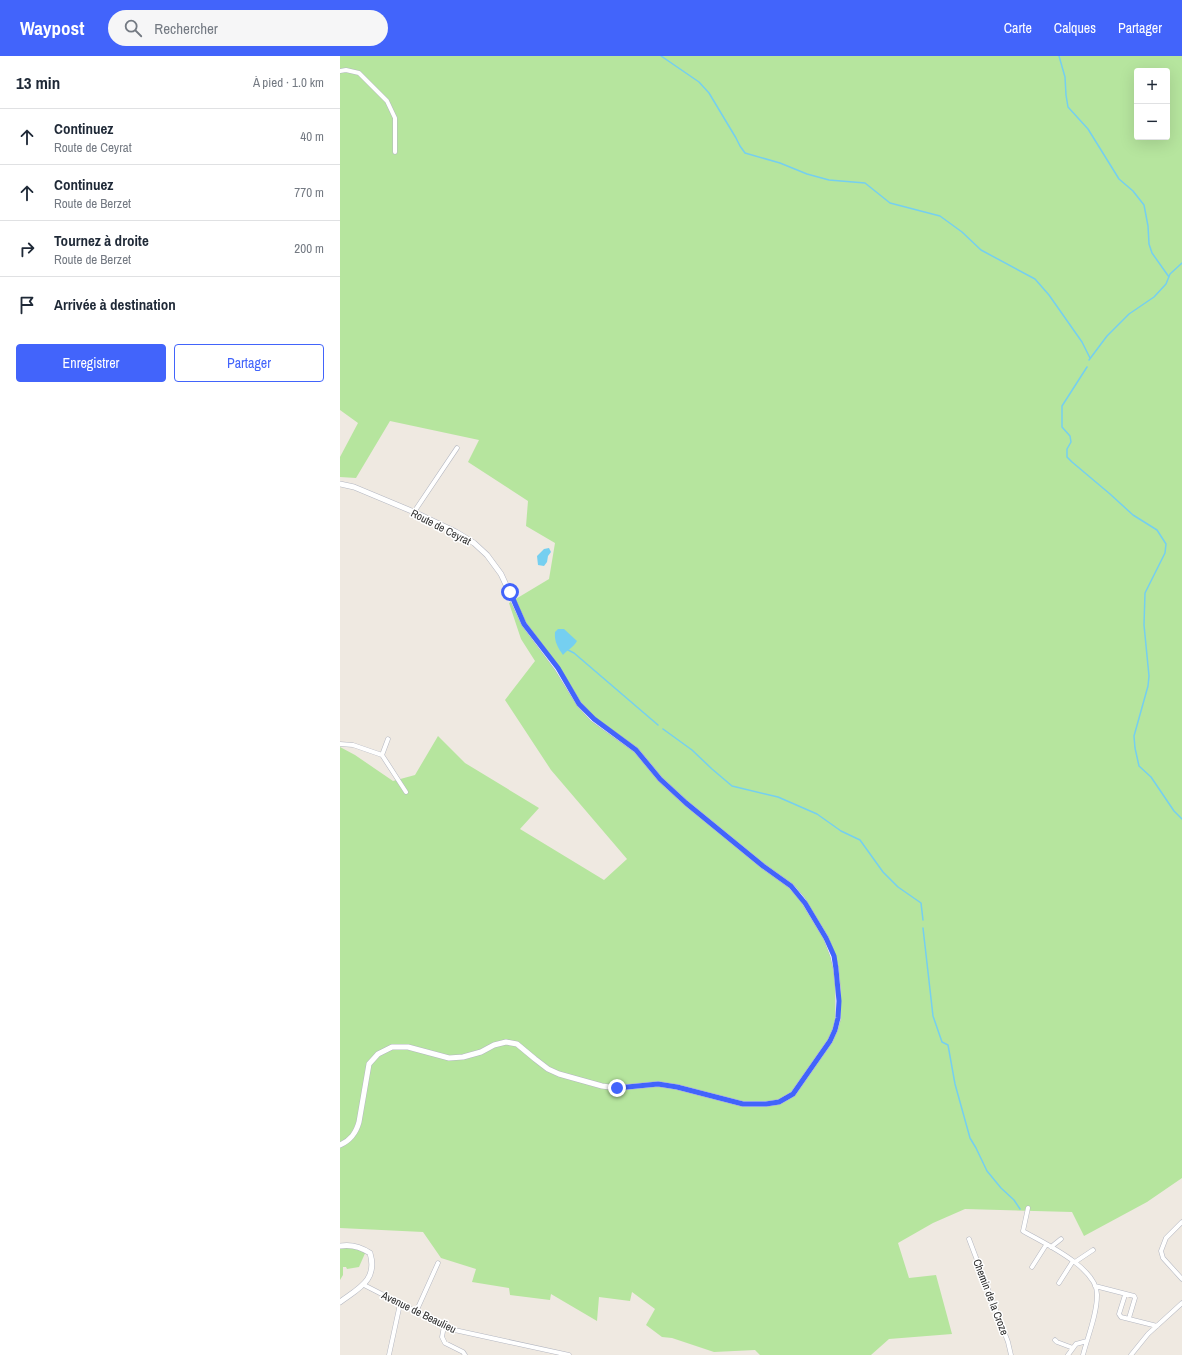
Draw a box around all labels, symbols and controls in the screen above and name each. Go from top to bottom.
search box [108,10,388,46]
text: Waypost [20,15,84,41]
icon: search [122,17,144,39]
text: Rechercher [154,18,218,39]
text: Carte [1004,19,1032,37]
text: Calques [1054,19,1096,37]
text: Partager [1118,19,1162,37]
map controls [1134,68,1170,140]
button: + [1134,68,1170,104]
text: 13 min [16,71,60,94]
text: À pied · 1.0 km [253,74,324,91]
button: − [1134,104,1170,140]
text: Continuez [54,118,113,139]
icon: ahead [16,126,38,148]
text: 40 m [300,128,324,145]
text: Route de Ceyrat [54,139,132,156]
text: Continuez [54,174,113,195]
icon: ahead [16,182,38,204]
text: 770 m [294,184,324,201]
text: Route de Berzet [54,195,131,212]
text: Tournez à droite [54,230,149,251]
icon: right [16,238,38,260]
text: 200 m [294,240,324,257]
text: Route de Berzet [54,251,131,268]
icon: arrive [16,294,38,316]
text: Arrivée à destination [54,294,176,315]
button: Enregistrer [16,344,166,382]
button: Partager [174,344,324,382]
street label: Route de Ceyrat [409,506,474,548]
route start [501,583,519,601]
route end [608,1079,626,1097]
street label: Chemin de la Croze [970,1257,1012,1337]
street label: Avenue de Beaulieu [379,1287,459,1336]

